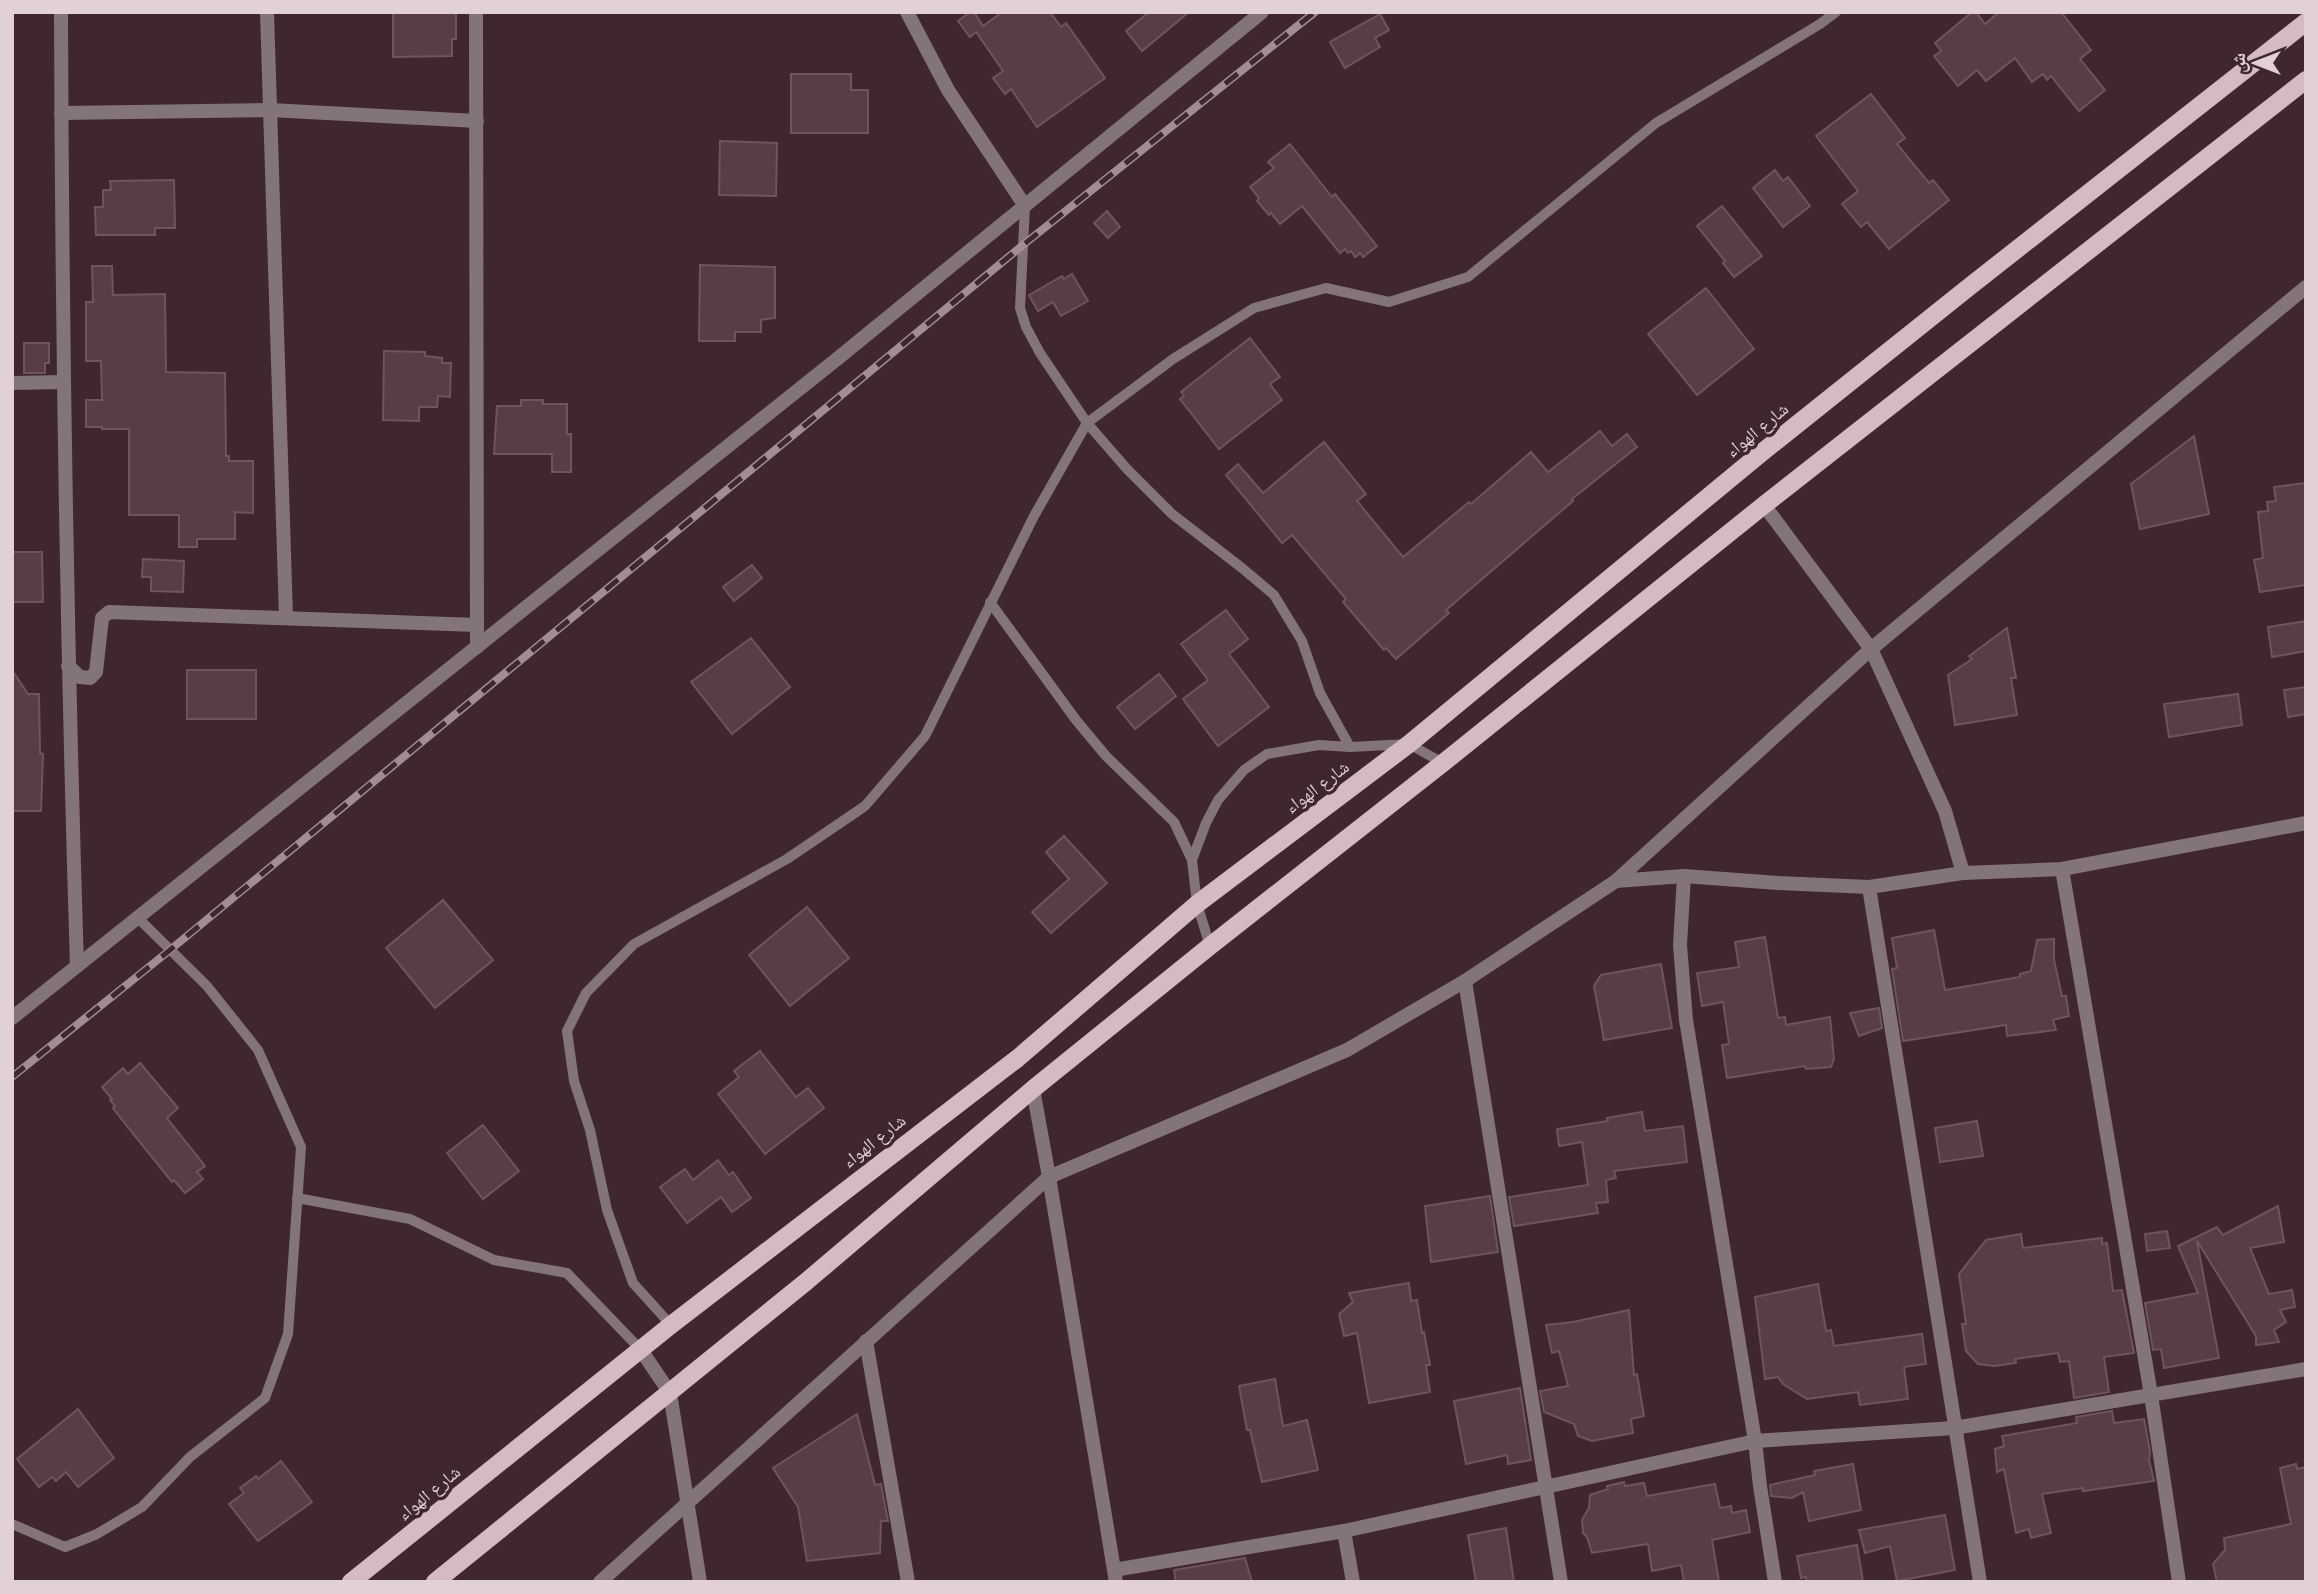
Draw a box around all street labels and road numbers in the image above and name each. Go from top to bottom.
street label: شارع الهواء [1722,399,1793,462]
street label: شارع الهواء [1281,757,1353,818]
street label: شارع الهواء [838,1110,910,1173]
street label: شارع الهواء [394,1462,465,1525]

